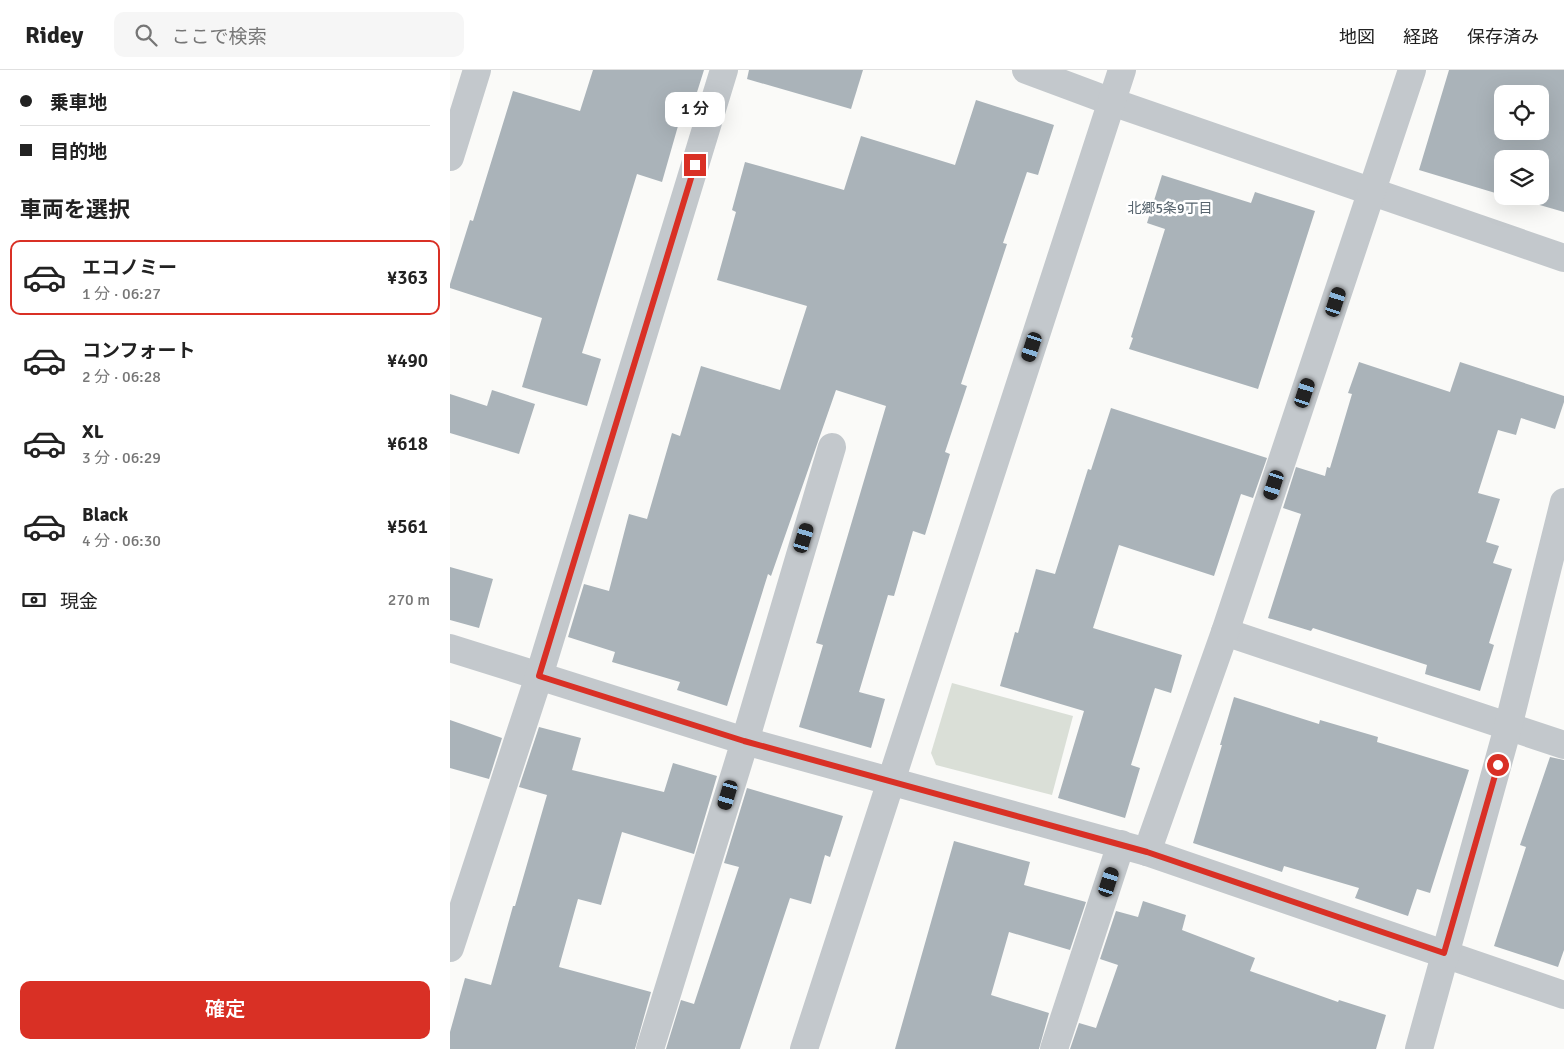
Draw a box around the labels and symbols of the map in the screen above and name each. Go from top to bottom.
callout: 1 分 [665,92,725,128]
route end [684,154,706,176]
district label: 北郷5条9丁目 [1127,200,1213,217]
car [1324,285,1347,319]
car [1020,330,1043,364]
car [1293,376,1316,410]
car [1262,468,1285,502]
car [792,521,815,555]
route start [1487,754,1509,776]
car [716,778,739,812]
car [1097,865,1120,899]

